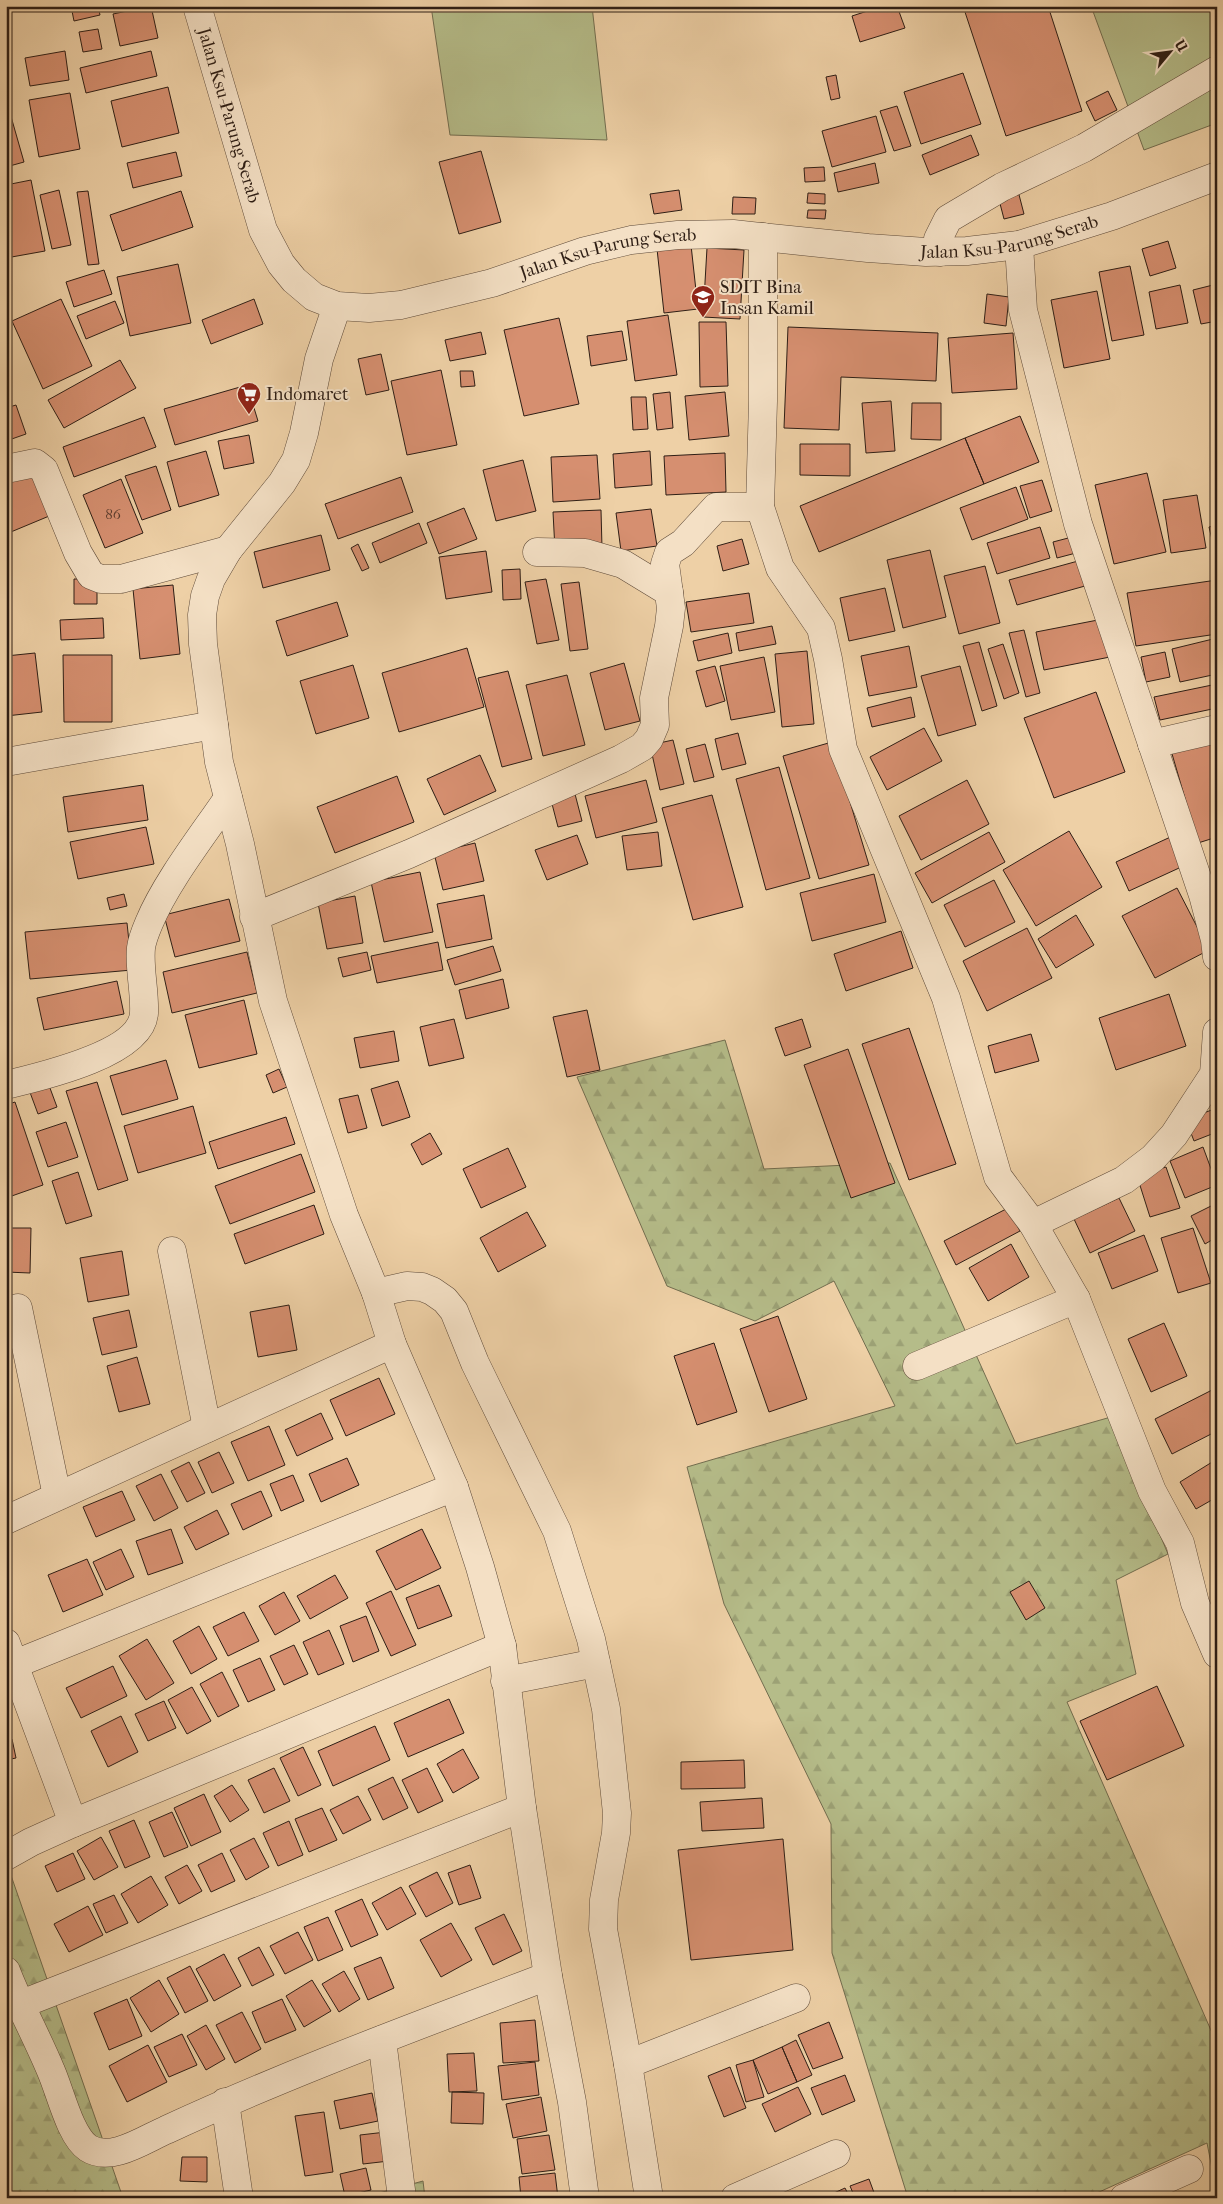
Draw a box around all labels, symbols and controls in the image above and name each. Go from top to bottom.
street label: Jalan Ksu-Parung Serab [193,23,265,205]
north arrow [1146,28,1196,78]
text: U [1170,36,1191,55]
street label: Jalan Ksu-Parung Serab [917,211,1101,263]
street label: Jalan Ksu-Parung Serab [515,224,697,284]
place label: SDIT Bina Insan Kamil [720,277,814,319]
school or university icon: SDIT Bina Insan Kamil [690,284,716,318]
supermarket icon: Indomaret [236,381,262,415]
place label: Indomaret [266,384,349,405]
house number: 86 [105,505,122,523]

